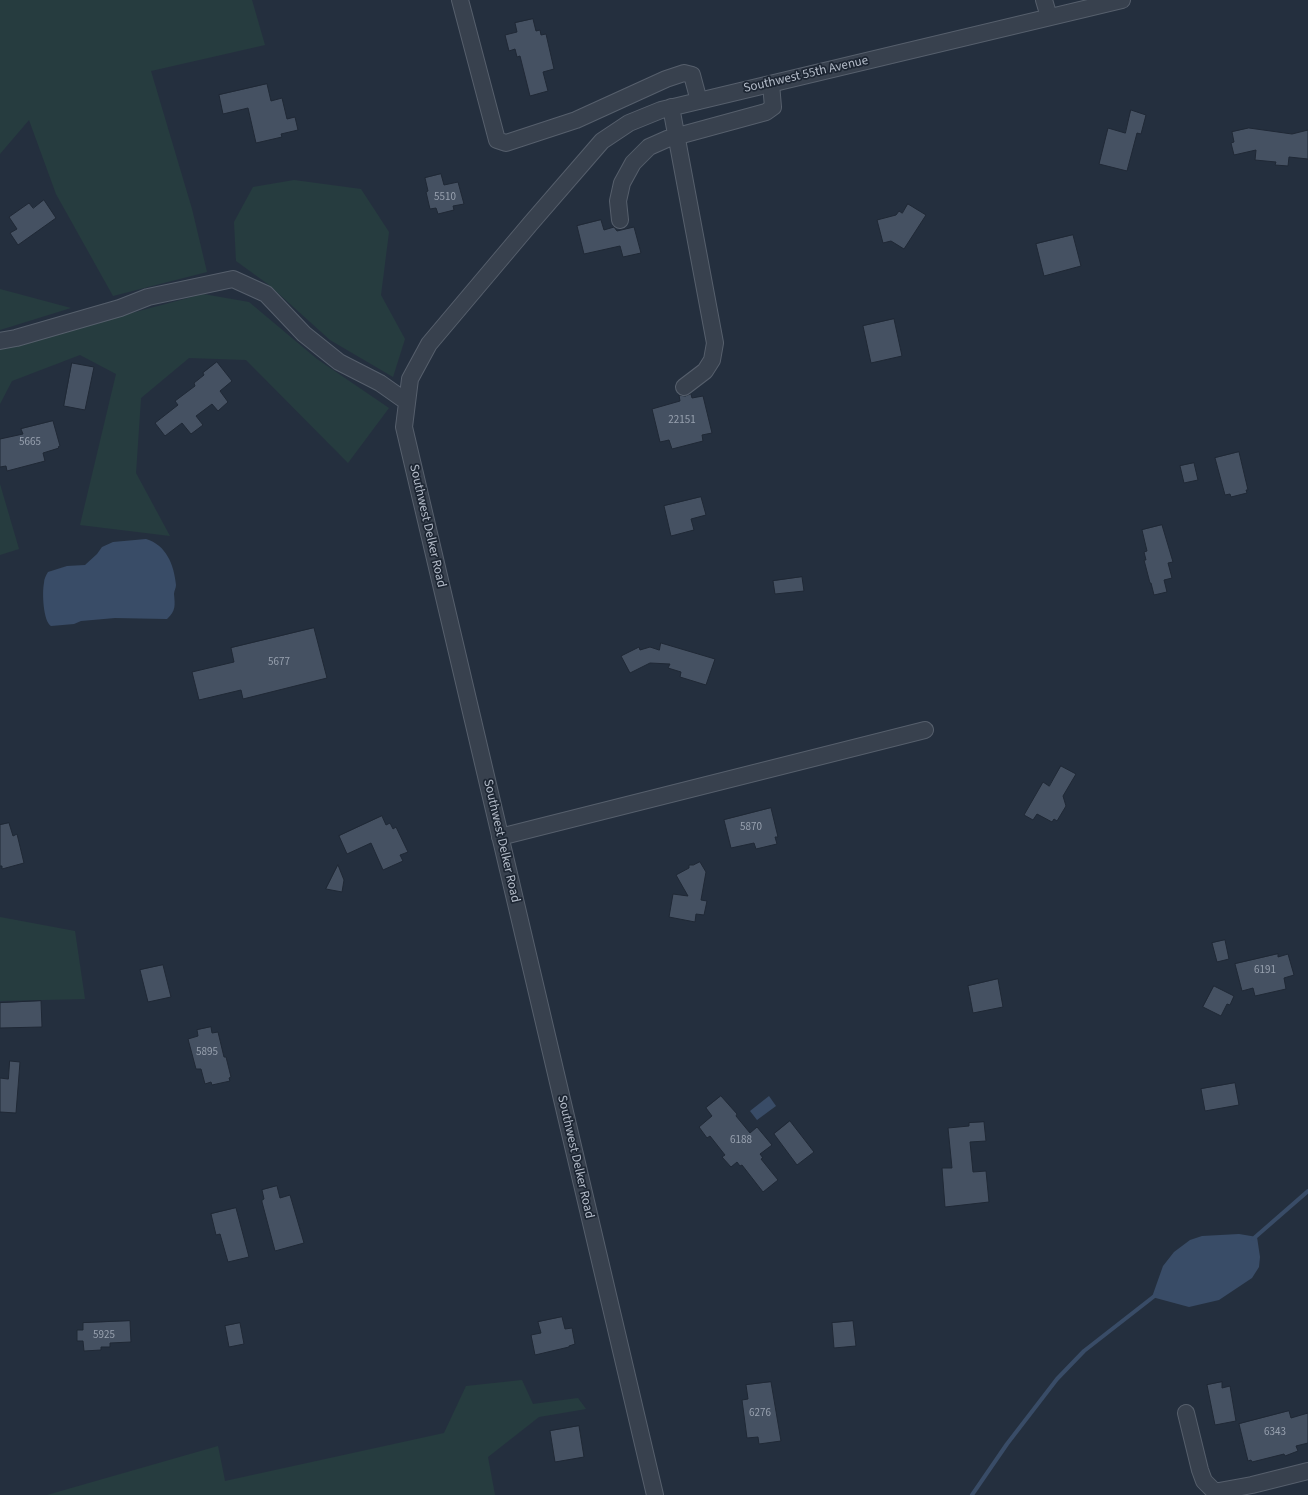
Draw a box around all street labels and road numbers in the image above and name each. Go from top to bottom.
street label: Southwest 55th Avenue [742,53,870,97]
street label: Southwest Delker Road [405,463,449,589]
street label: Southwest Delker Road [479,778,523,904]
street label: Southwest Delker Road [553,1094,597,1220]

